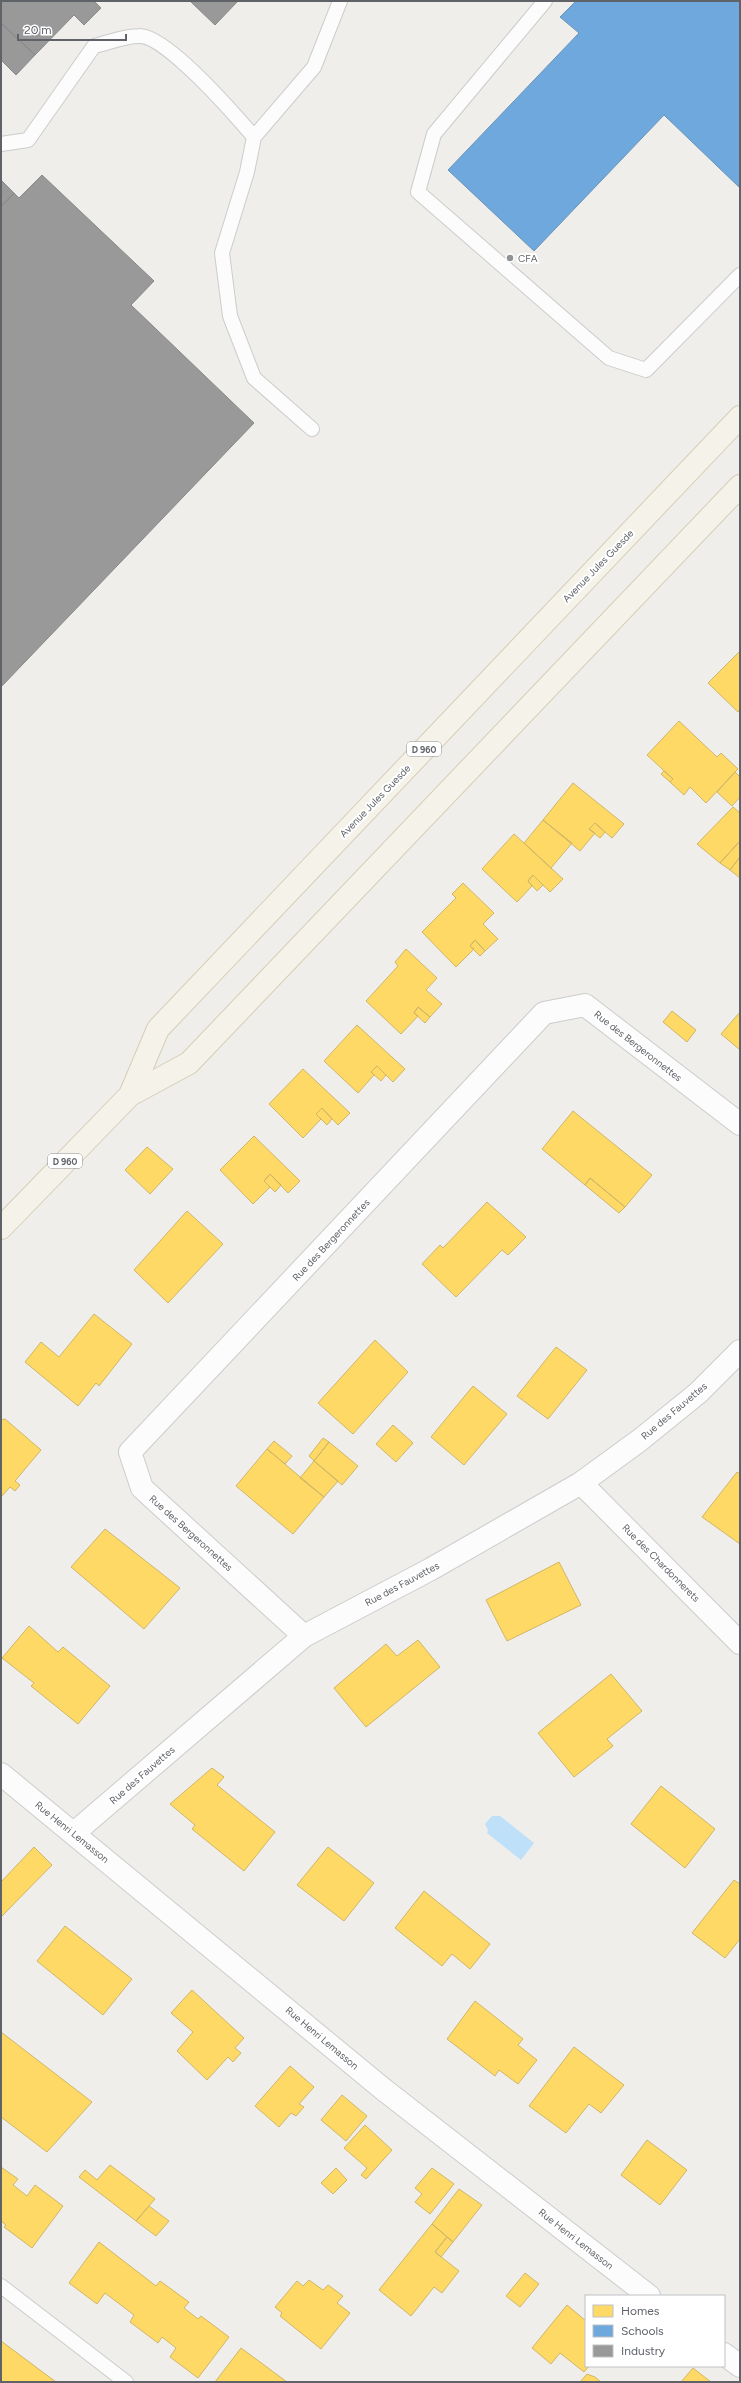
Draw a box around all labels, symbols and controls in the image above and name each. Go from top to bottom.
scale bar [18,16,126,42]
text: 20 m [24,23,52,37]
place label: CFA [518,252,538,265]
marker: CFA [505,253,515,263]
street label: Avenue Jules Guesde [560,526,637,605]
road number: D 960 [407,742,441,756]
street label: Avenue Jules Guesde [337,761,414,840]
street label: Rue des Bergeronnettes [591,1008,685,1085]
road number: D 960 [48,1154,82,1168]
street label: Rue des Bergeronnettes [289,1196,373,1284]
street label: Rue des Fauvettes [638,1379,710,1442]
street label: Rue des Bergeronnettes [147,1492,236,1574]
street label: Rue des Chardonnerets [619,1521,703,1605]
street label: Rue des Fauvettes [363,1559,442,1609]
street label: Rue des Fauvettes [107,1743,178,1807]
street label: Rue Henri Lemasson [32,1798,112,1866]
street label: Rue Henri Lemasson [283,2004,362,2073]
street label: Rue Henri Lemasson [536,2206,616,2273]
legend [585,2295,725,2367]
text: Homes [621,2304,660,2318]
text: Schools [621,2324,664,2338]
text: Industry [621,2344,666,2358]

